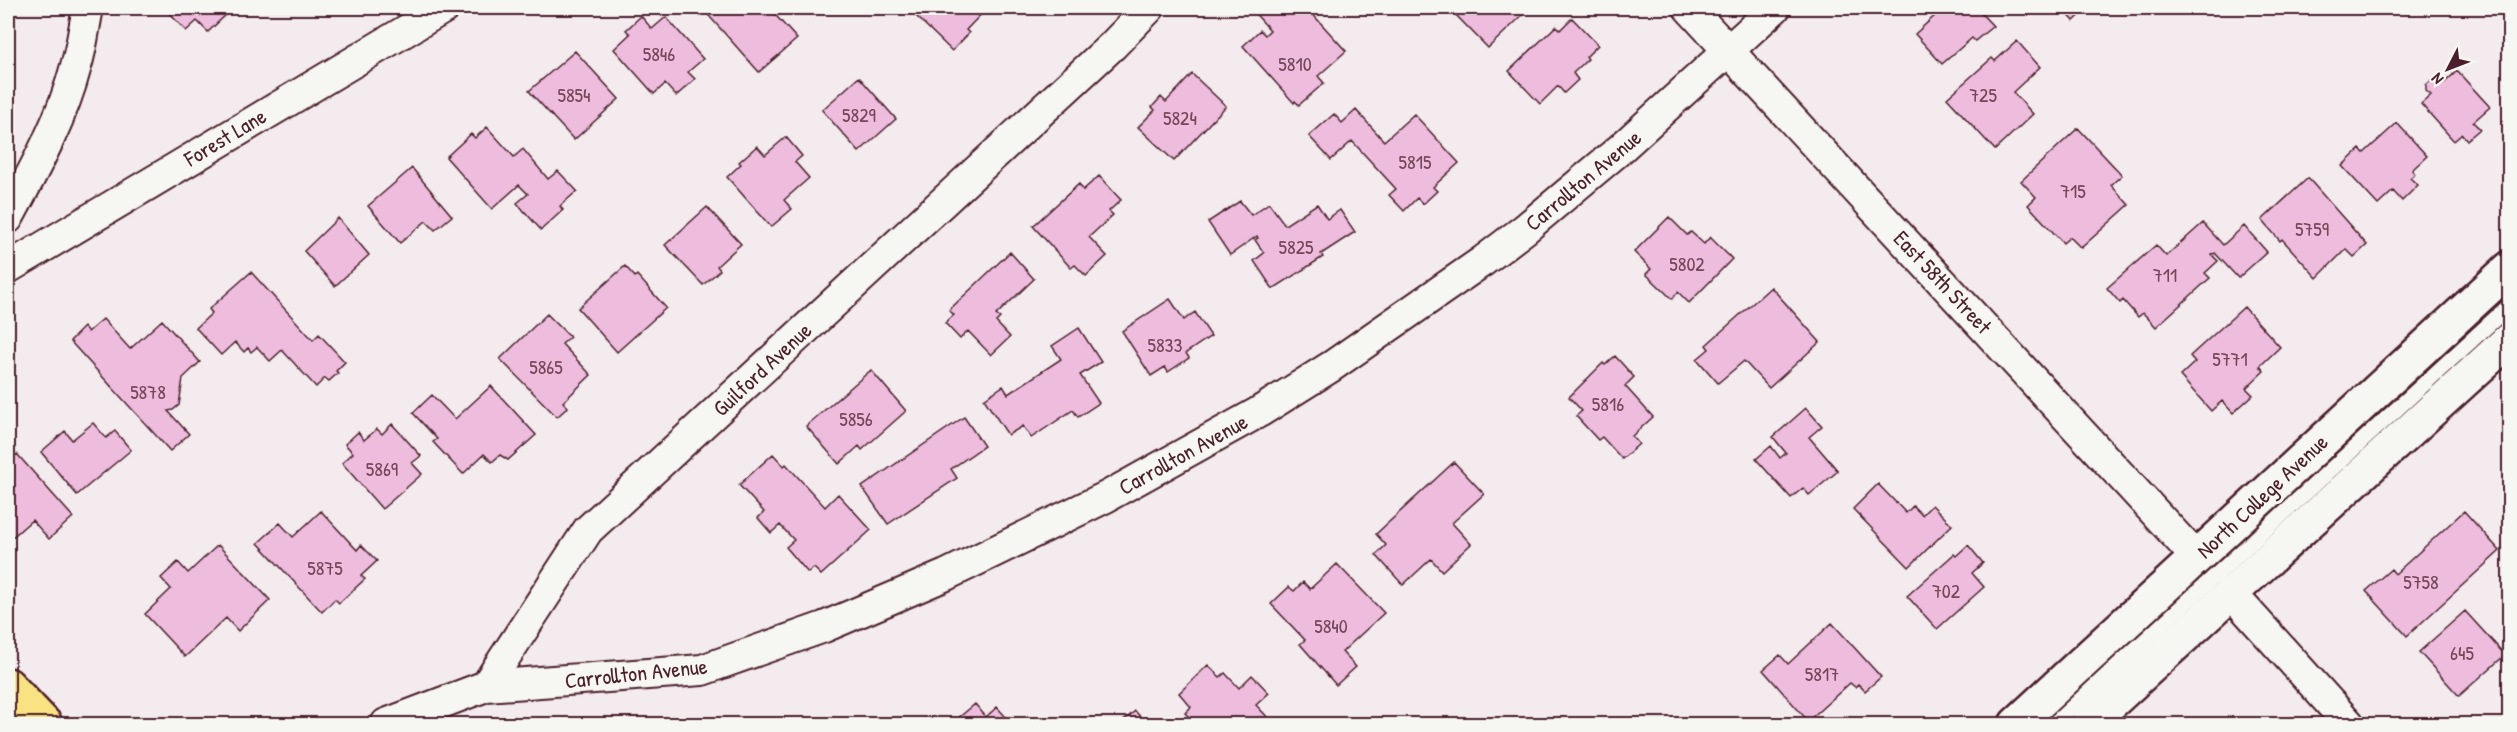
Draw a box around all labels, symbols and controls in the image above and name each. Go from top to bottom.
north arrow [2418,39,2478,99]
house number: 5846 [643,40,675,67]
house number: 5810 [1278,50,1312,77]
text: N [2426,68,2448,90]
house number: 5854 [557,81,591,108]
house number: 725 [1969,81,1997,108]
street label: Forest Lane [177,101,272,174]
house number: 5829 [842,101,876,128]
house number: 5824 [1163,104,1197,131]
street label: Carrollton Avenue [1519,122,1648,238]
house number: 5815 [1399,148,1432,175]
house number: 715 [2060,177,2086,204]
house number: 5759 [2295,215,2329,242]
street label: East 58th Street [1887,224,1999,341]
house number: 5825 [1279,233,1314,260]
house number: 5802 [1669,250,1705,277]
house number: 711 [2153,261,2177,288]
street label: Guilford Avenue [706,315,818,423]
house number: 5833 [1147,331,1183,358]
house number: 5771 [2212,345,2248,372]
house number: 5865 [529,353,563,380]
house number: 5878 [130,378,166,405]
house number: 5816 [1592,390,1624,417]
house number: 5856 [839,405,873,432]
street label: Carrollton Avenue [1113,406,1253,502]
street label: North College Avenue [2190,427,2334,565]
house number: 5869 [366,455,398,482]
house number: 5875 [307,554,343,581]
house number: 5758 [2403,568,2439,595]
house number: 702 [1932,577,1961,604]
house number: 5840 [1314,612,1348,639]
house number: 645 [2450,639,2475,666]
street label: Carrollton Avenue [563,651,709,695]
house number: 5817 [1805,660,1839,687]

